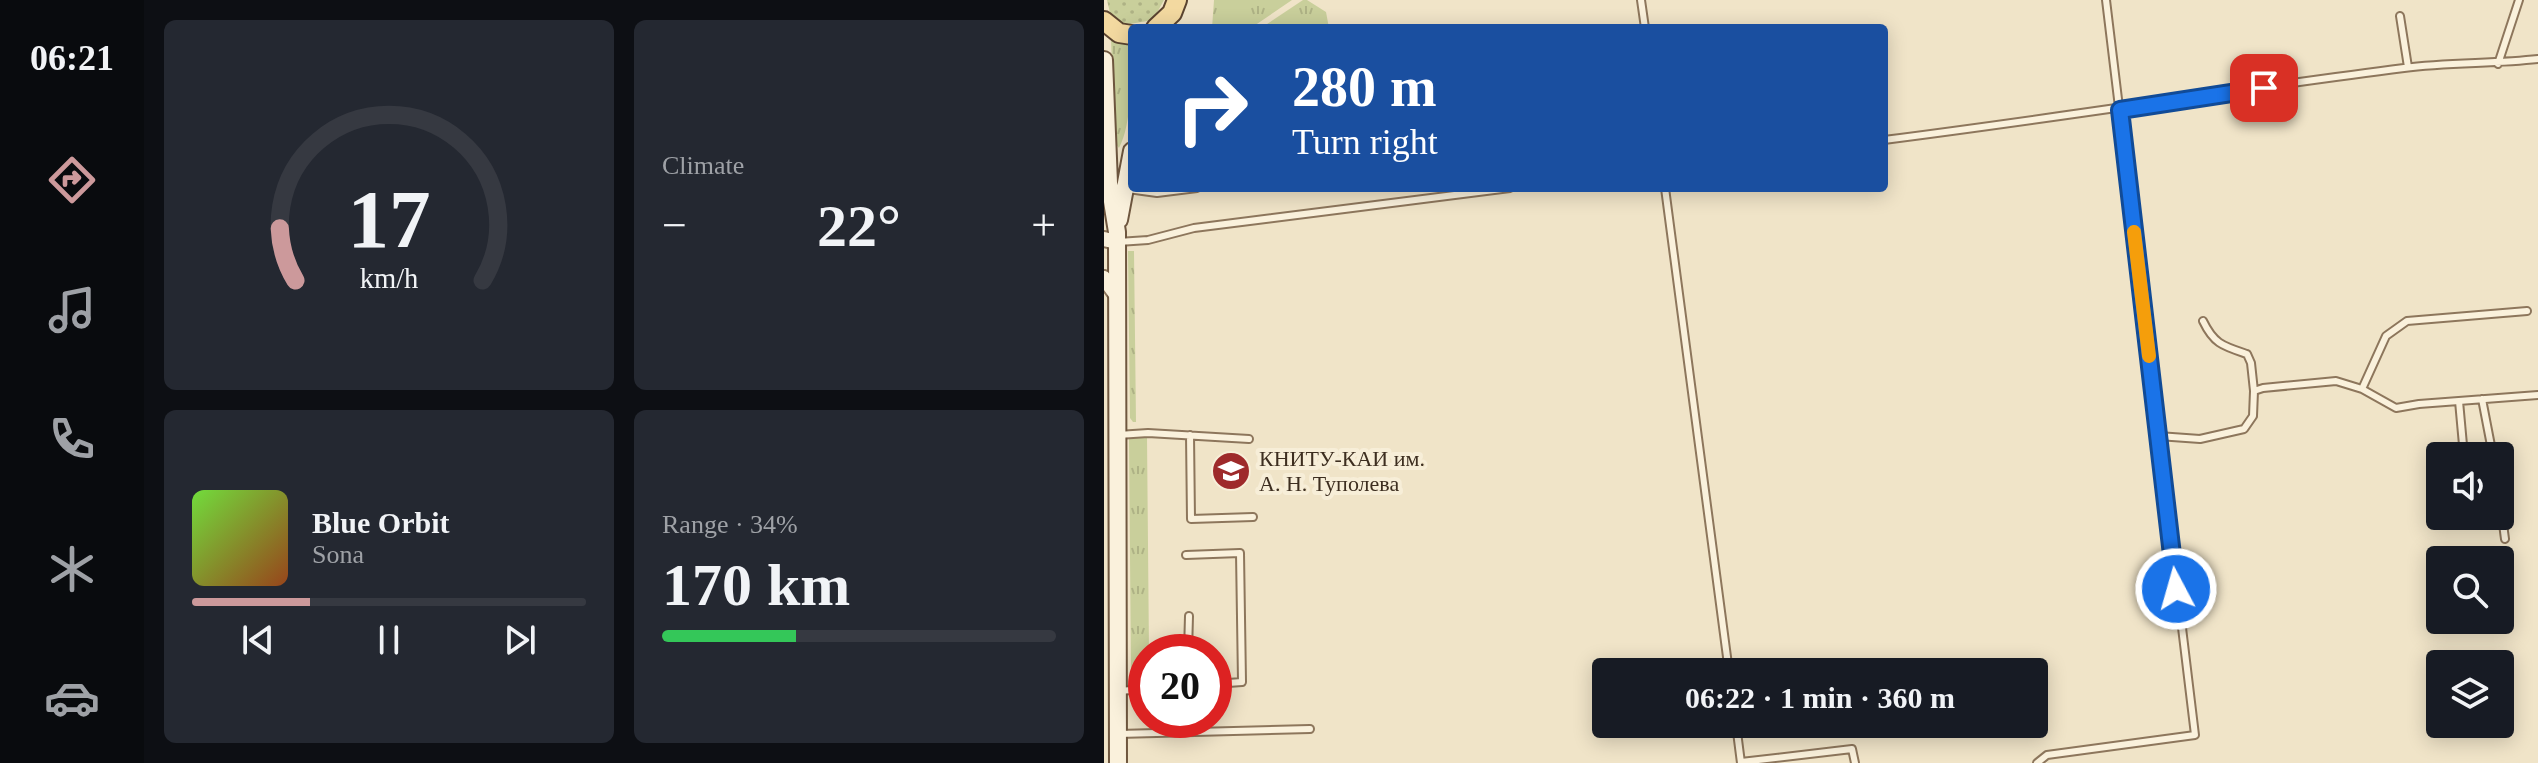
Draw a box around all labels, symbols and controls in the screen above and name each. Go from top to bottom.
text: 06:21 [30,38,114,78]
pin [2230,54,2298,122]
icon: right [1160,56,1264,160]
text: 280 m [1292,56,1437,118]
icon: arrive [2242,66,2286,110]
text: Turn right [1292,122,1438,162]
text: Climate [662,151,744,180]
icon: directions [44,152,100,208]
text: 17 [347,172,431,264]
text: 22° [817,193,901,259]
text: − [662,201,687,250]
text: + [1031,201,1056,250]
text: km/h [360,263,418,294]
icon: music [44,282,100,338]
icon: phone [44,411,100,467]
map controls [2426,442,2514,738]
button: sound [2426,442,2514,530]
place label: КНИТУ-КАИ им. А. Н. Туполева [1259,446,1425,496]
school or university icon: КНИТУ-КАИ им. А. Н. Туполева [1210,450,1252,492]
text: Blue Orbit [312,506,450,539]
text: Range · 34% [662,510,798,539]
text: Sona [312,540,364,569]
icon: climate [44,541,100,597]
button: search [2426,546,2514,634]
position arrow [2134,547,2218,631]
text: 170 km [662,552,850,618]
icon: previous [236,618,280,662]
icon: pause [367,618,411,662]
icon: next [498,618,542,662]
speed limit sign: 20 [1128,634,1232,738]
button: layers [2426,650,2514,738]
icon: car [44,670,100,726]
text: 06:22 · 1 min · 360 m [1685,681,1955,714]

